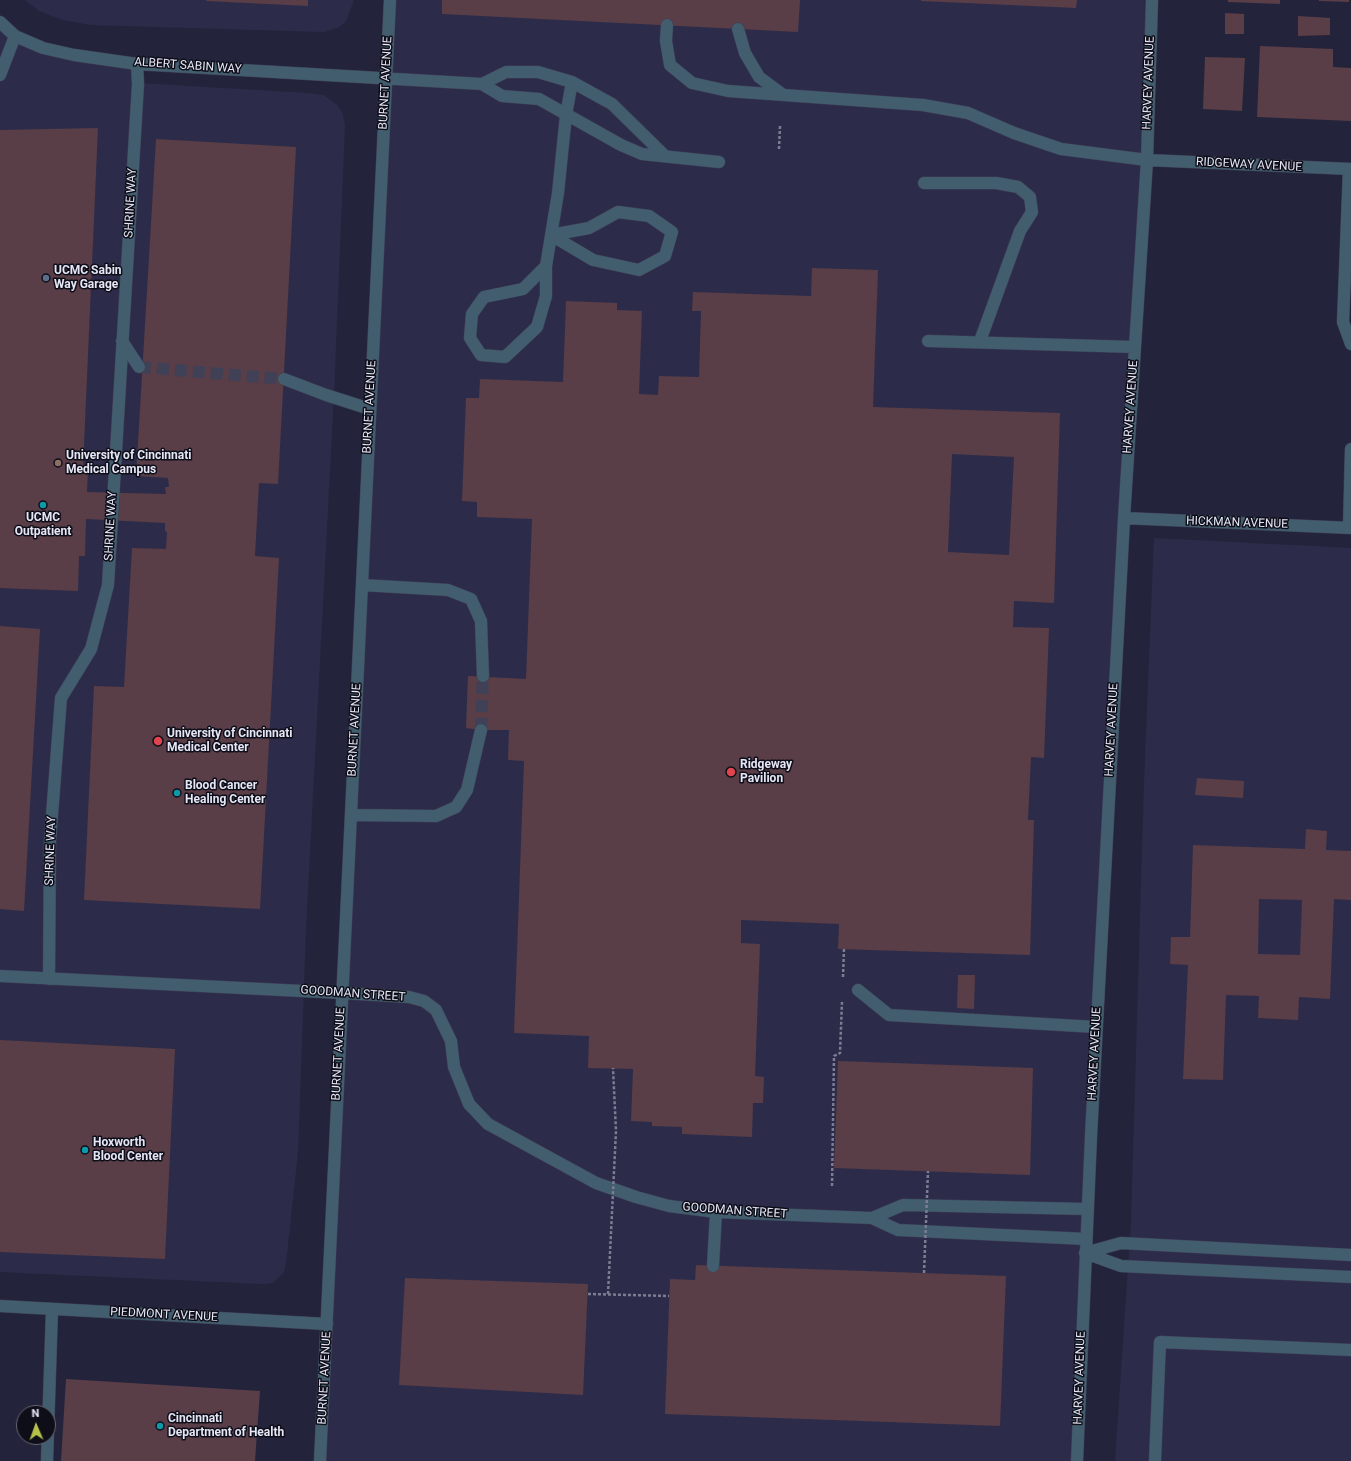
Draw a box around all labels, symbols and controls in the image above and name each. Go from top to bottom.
street label: BURNET AVENUE [376,36,396,130]
street label: HARVEY AVENUE [1140,36,1158,130]
street label: ALBERT SABIN WAY [134,55,242,77]
street label: RIDGEWAY AVENUE [1196,155,1302,175]
street label: SHRINE WAY [122,168,140,238]
place label: UCMC Sabin Way Garage [54,264,122,292]
marker: UCMC Sabin Way Garage [41,273,51,283]
street label: BURNET AVENUE [360,360,380,454]
street label: HARVEY AVENUE [1121,360,1141,454]
place label: University of Cincinnati Medical Campus [66,449,191,477]
marker: University of Cincinnati Medical Campus [53,458,63,468]
street label: SHRINE WAY [102,491,120,561]
marker: UCMC Outpatient [38,500,48,510]
place label: UCMC Outpatient [15,511,71,539]
street label: HICKMAN AVENUE [1186,514,1288,532]
street label: BURNET AVENUE [345,683,365,777]
street label: HARVEY AVENUE [1102,683,1122,777]
place label: University of Cincinnati Medical Center [167,727,292,755]
marker: University of Cincinnati Medical Center [152,735,164,747]
place label: Ridgeway Pavilion [740,758,792,786]
marker: Ridgeway Pavilion [725,766,737,778]
place label: Blood Cancer Healing Center [185,779,265,807]
marker: Blood Cancer Healing Center [172,788,182,798]
street label: SHRINE WAY [43,816,59,886]
street label: GOODMAN STREET [300,983,406,1005]
street label: BURNET AVENUE [329,1007,349,1101]
street label: HARVEY AVENUE [1085,1007,1105,1101]
place label: Hoxworth Blood Center [93,1136,163,1164]
marker: Hoxworth Blood Center [80,1145,90,1155]
street label: GOODMAN STREET [682,1200,788,1222]
street label: PIEDMONT AVENUE [110,1305,218,1325]
street label: BURNET AVENUE [315,1331,335,1425]
street label: HARVEY AVENUE [1071,1331,1089,1425]
north arrow [16,1405,56,1445]
text: N [31,1407,40,1420]
place label: Cincinnati Department of Health [168,1412,284,1440]
marker: Cincinnati Department of Health [155,1421,165,1431]

